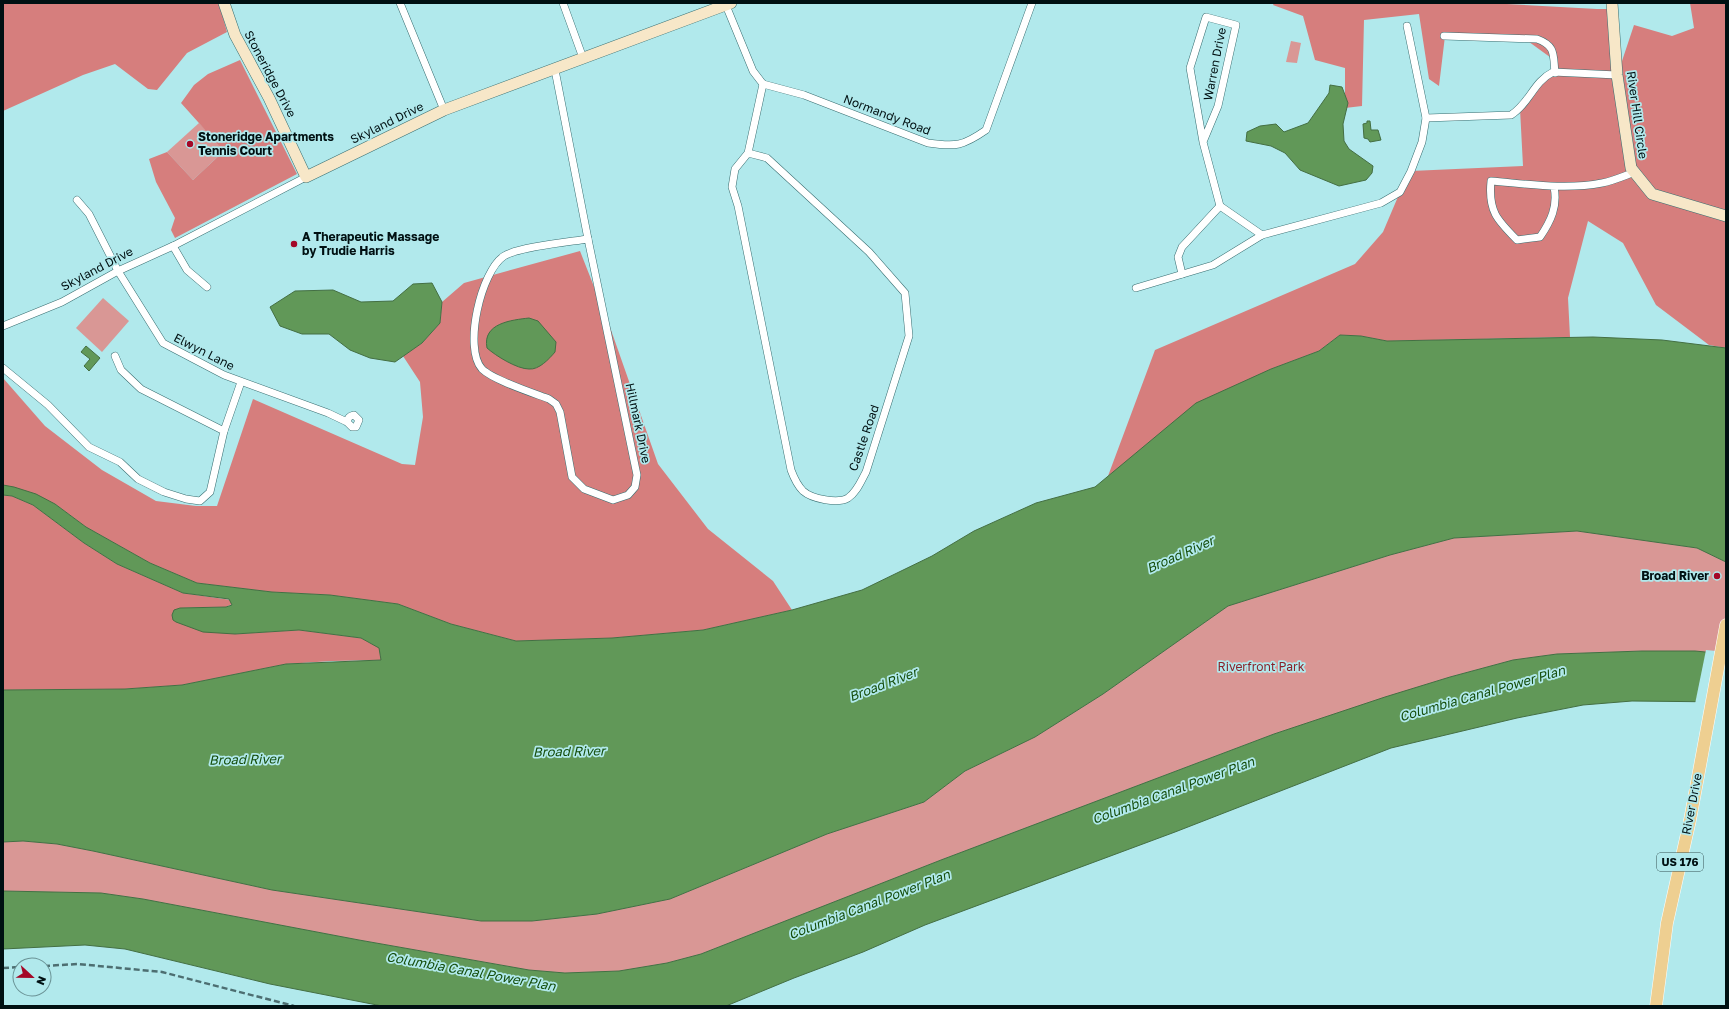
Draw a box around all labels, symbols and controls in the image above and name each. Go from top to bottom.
street label: Warren Drive [1200,26,1229,102]
street label: Stoneridge Drive [241,28,300,120]
street label: River Hill Circle [1624,70,1651,160]
street label: Normandy Road [841,91,933,138]
street label: Skyland Drive [348,98,426,147]
place label: Stoneridge Apartments Tennis Court [198,129,334,158]
marker: Stoneridge Apartments Tennis Court [185,139,195,149]
place label: A Therapeutic Massage by Trudie Harris [302,229,439,258]
marker: A Therapeutic Massage by Trudie Harris [289,239,299,249]
street label: Skyland Drive [58,243,135,294]
street label: Elwyn Lane [171,330,237,373]
street label: Hillmark Drive [623,381,654,464]
street label: Castle Road [845,403,882,473]
water label: Broad River [1144,531,1218,576]
place label: Broad River [1641,568,1709,583]
marker: Broad River [1712,571,1722,581]
park label: Riverfront Park [1218,659,1305,674]
water label: Columbia Canal Power Plan [1397,661,1568,724]
water label: Broad River [847,663,921,704]
water label: Broad River [533,742,607,760]
water label: Broad River [209,750,283,768]
water label: Columbia Canal Power Plan [1090,753,1257,827]
street label: River Drive [1678,772,1705,836]
road number: US 176 [1657,853,1703,871]
water label: Columbia Canal Power Plan [786,865,953,942]
water label: Columbia Canal Power Plan [385,948,558,994]
north arrow [12,957,52,997]
text: N [34,975,49,987]

